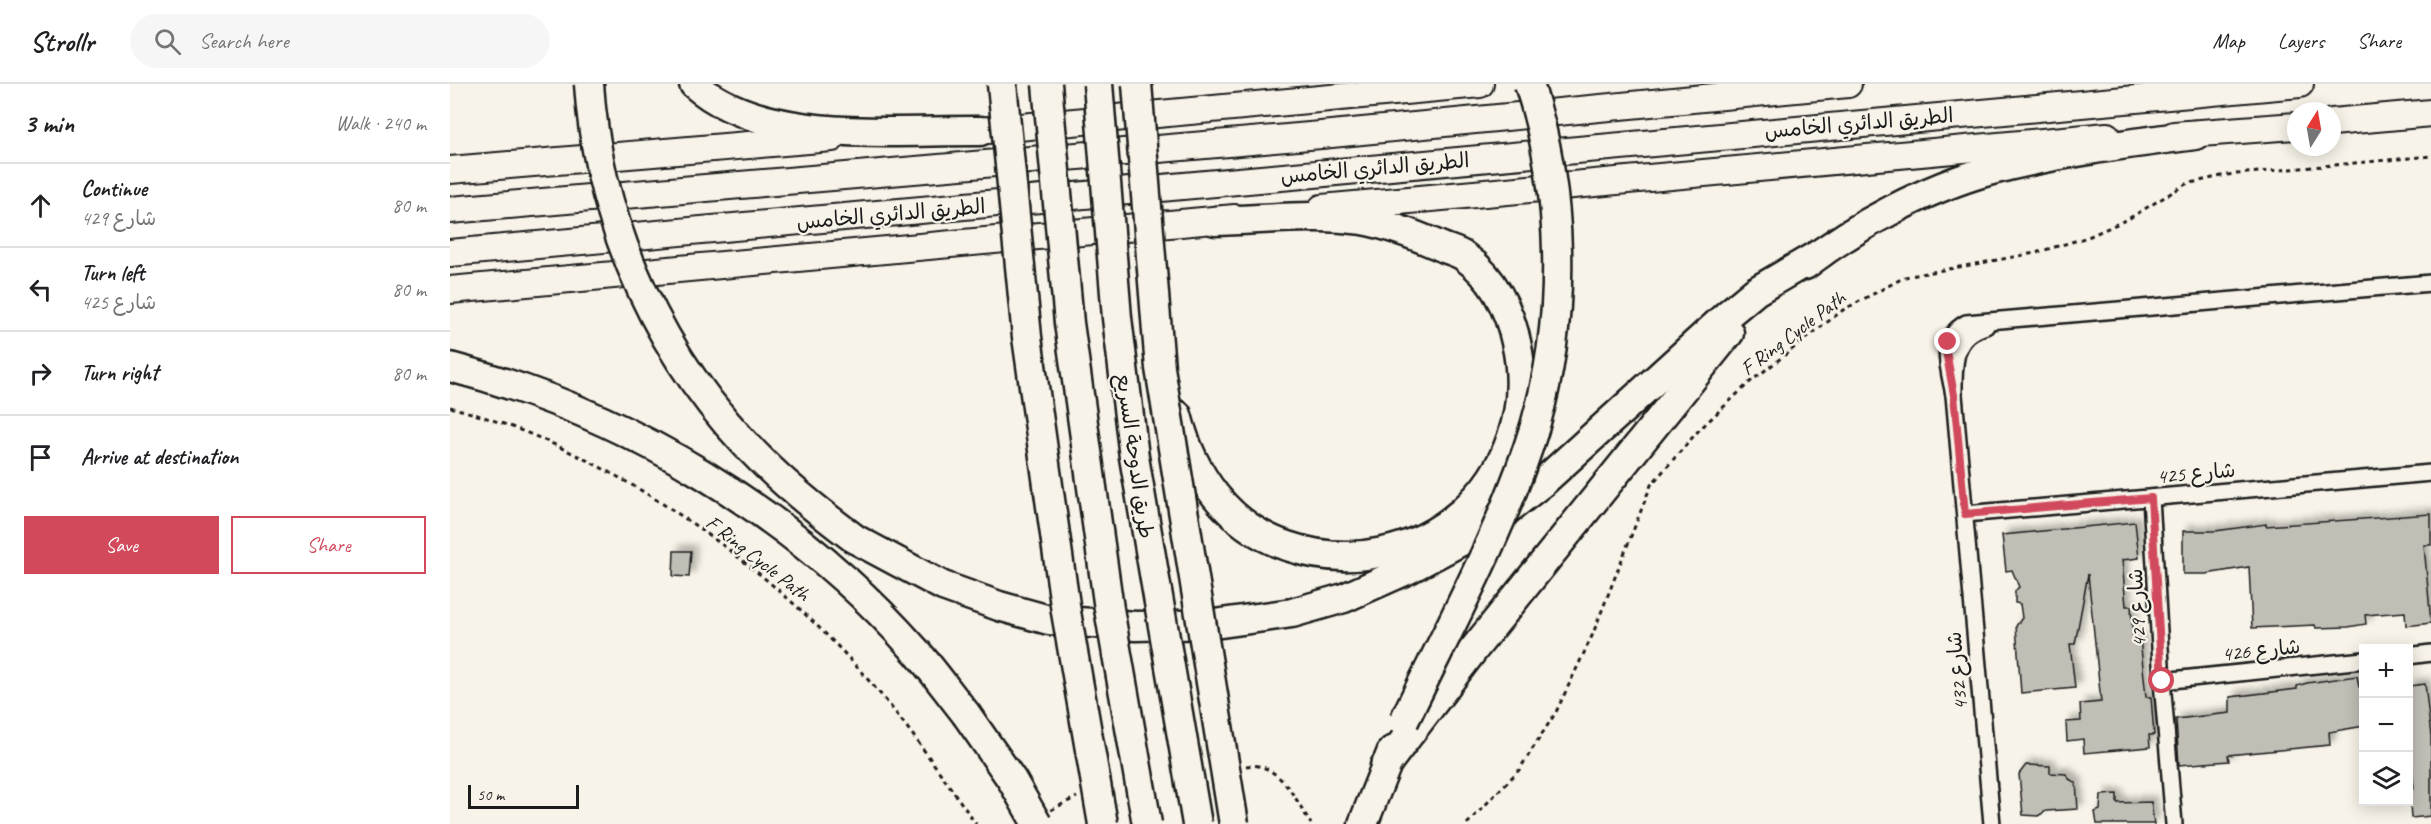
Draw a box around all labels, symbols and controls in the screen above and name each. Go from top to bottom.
search box [130,14,550,68]
text: Strollr [30,24,94,59]
icon: search [151,25,184,58]
text: Search here [199,27,289,55]
text: Map [2212,28,2245,54]
text: Layers [2278,28,2324,54]
text: Share [2357,28,2401,54]
street label: الطريق الدائري الخامس [1764,102,1955,146]
north arrow [2287,102,2341,156]
text: 3 min [24,107,74,140]
text: Walk · 240 m [336,111,426,136]
street label: الطريق الدائري الخامس [1280,147,1471,191]
text: Continue [81,175,147,203]
icon: ahead [24,189,57,222]
text: 80 m [392,193,426,218]
street label: الطريق الدائري الخامس [796,193,987,237]
text: شارع 429 [81,206,156,231]
text: Turn left [81,259,145,287]
icon: left [24,273,57,306]
text: 80 m [392,277,426,302]
street label: F Ring Cycle Path [1735,284,1852,381]
text: شارع 425 [81,290,156,315]
route end [1934,328,1960,354]
icon: right [24,357,57,390]
text: Turn right [81,359,158,387]
text: 80 m [392,361,426,386]
street label: طريق الدوحة السريع [1109,372,1159,541]
icon: arrive [24,441,57,474]
text: Arrive at destination [81,443,238,471]
street label: شارع 425 [2156,457,2237,491]
street label: F Ring Cycle Path [701,509,816,607]
button: Save [24,516,219,574]
button: Share [231,516,426,574]
street label: شارع 429 [2122,568,2154,648]
street label: شارع 432 [1941,630,1975,711]
street label: شارع 426 [2220,633,2302,669]
map controls [2359,644,2413,806]
button: + [2359,644,2413,698]
route start [2148,667,2174,693]
button: − [2359,698,2413,752]
button: layers [2359,752,2413,806]
scale bar [468,782,579,810]
text: 50 m [477,785,504,805]

